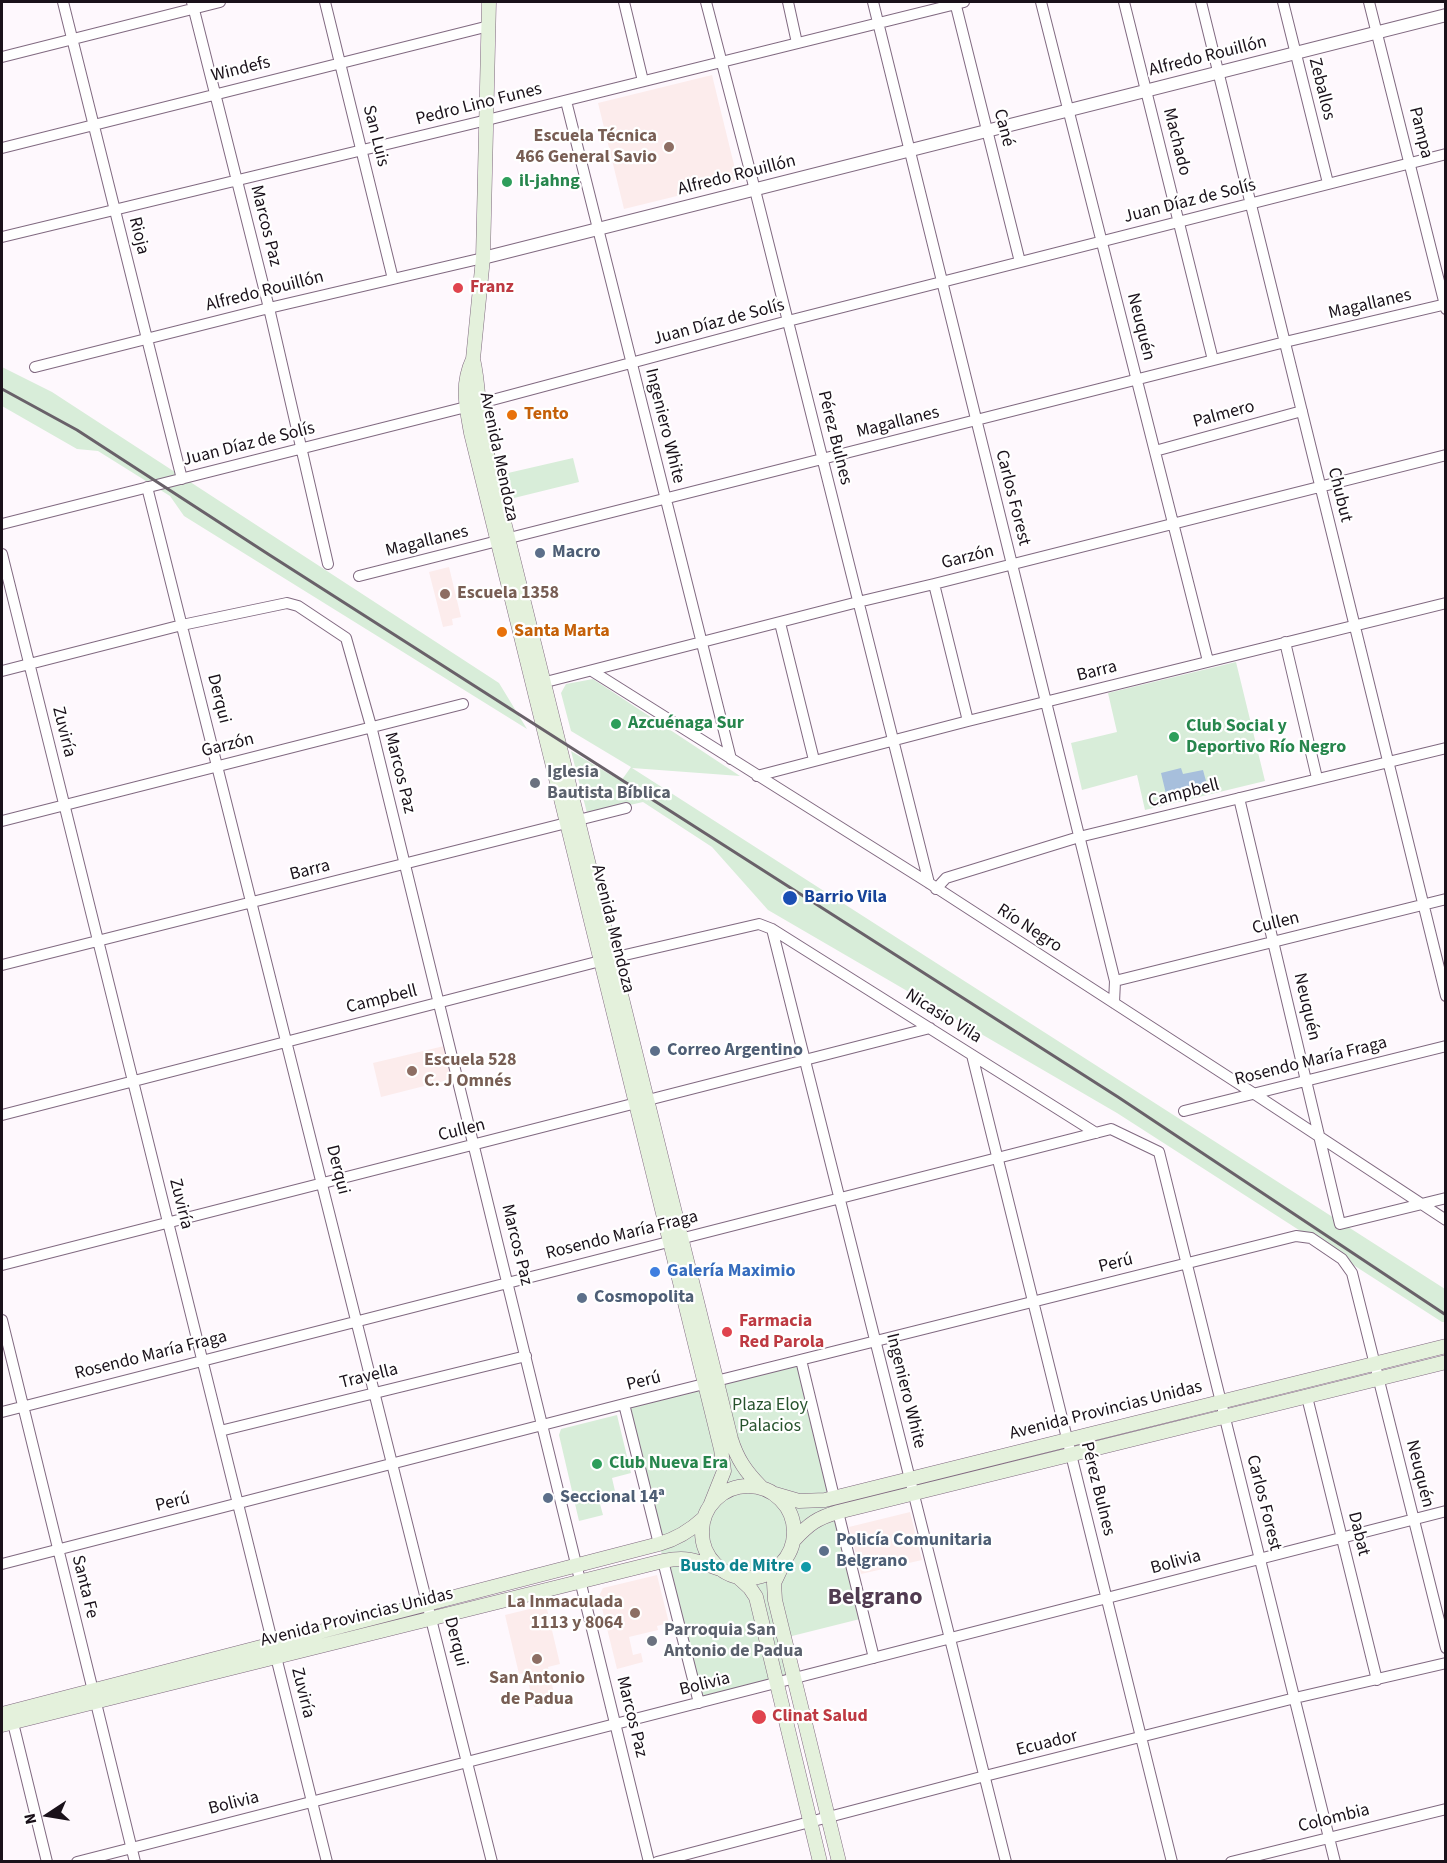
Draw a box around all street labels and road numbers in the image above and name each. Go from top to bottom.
street label: Alfredo Rouillón [1147,32,1269,82]
street label: Windefs [209,52,273,88]
street label: Zeballos [1303,56,1339,122]
street label: Pedro Lino Funes [414,79,544,131]
street label: San Luis [357,103,393,169]
street label: Pampa [1403,105,1437,161]
street label: Machado [1157,106,1195,178]
street label: Cané [988,107,1018,149]
street label: Alfredo Rouillón [676,151,798,201]
street label: Juan Díaz de Solís [1122,175,1258,229]
street label: Marcos Paz [244,183,286,269]
street label: Rioja [123,215,153,257]
street label: Alfredo Rouillón [204,267,326,317]
street label: Magallanes [1326,285,1414,325]
street label: Neuquén [1121,291,1159,363]
street label: Juan Díaz de Solís [651,295,787,351]
street label: Ingeniero White [639,366,689,486]
street label: Pérez Bulnes [812,389,856,487]
street label: Avenida Mendoza [474,390,522,524]
street label: Palmero [1191,396,1257,434]
street label: Magallanes [854,402,942,444]
street label: Juan Díaz de Solís [181,418,317,472]
street label: Carlos Forest [990,448,1034,548]
street label: Chubut [1322,465,1356,525]
street label: Magallanes [383,521,471,563]
street label: Garzón [939,541,997,575]
street label: Barra [1075,657,1119,687]
street label: Derqui [201,672,235,726]
street label: Zuviría [46,704,80,760]
street label: Garzón [199,729,257,763]
street label: Marcos Paz [378,730,420,816]
street label: Campbell [1146,775,1222,813]
street label: Barra [288,856,332,886]
street label: Avenida Mendoza [586,863,638,995]
street label: Río Negro [992,900,1066,958]
street label: Cullen [1250,908,1302,940]
street label: Neuquén [1288,971,1324,1043]
street label: Campbell [344,981,420,1019]
street label: Nicasio Vila [901,985,985,1049]
street label: Rosendo María Fraga [1233,1033,1389,1091]
street label: Cullen [436,1115,488,1147]
street label: Derqui [320,1143,354,1197]
street label: Zuviría [163,1176,197,1232]
street label: Marcos Paz [495,1202,537,1288]
street label: Rosendo María Fraga [544,1207,700,1265]
street label: Perú [1097,1249,1135,1279]
street label: Rosendo María Fraga [73,1327,229,1385]
street label: Ingeniero White [880,1331,930,1451]
street label: Travella [338,1359,400,1395]
street label: Perú [625,1367,663,1397]
street label: Avenida Provincias Unidas [1007,1377,1205,1445]
street label: Neuquén [1400,1438,1438,1510]
street label: Pérez Bulnes [1075,1440,1119,1538]
street label: Carlos Forest [1241,1453,1285,1553]
street label: Perú [154,1488,192,1518]
street label: Dabat [1342,1510,1374,1558]
street label: Bolivia [1148,1546,1204,1580]
street label: Santa Fe [66,1553,102,1621]
street label: Avenida Provincias Unidas [258,1584,456,1652]
street label: Derqui [438,1615,472,1669]
street label: Zuviría [285,1665,319,1721]
street label: Bolivia [678,1668,732,1702]
street label: Marcos Paz [610,1674,652,1760]
street label: Ecuador [1014,1726,1080,1762]
street label: Bolivia [207,1787,261,1821]
street label: Colombia [1296,1800,1372,1838]

